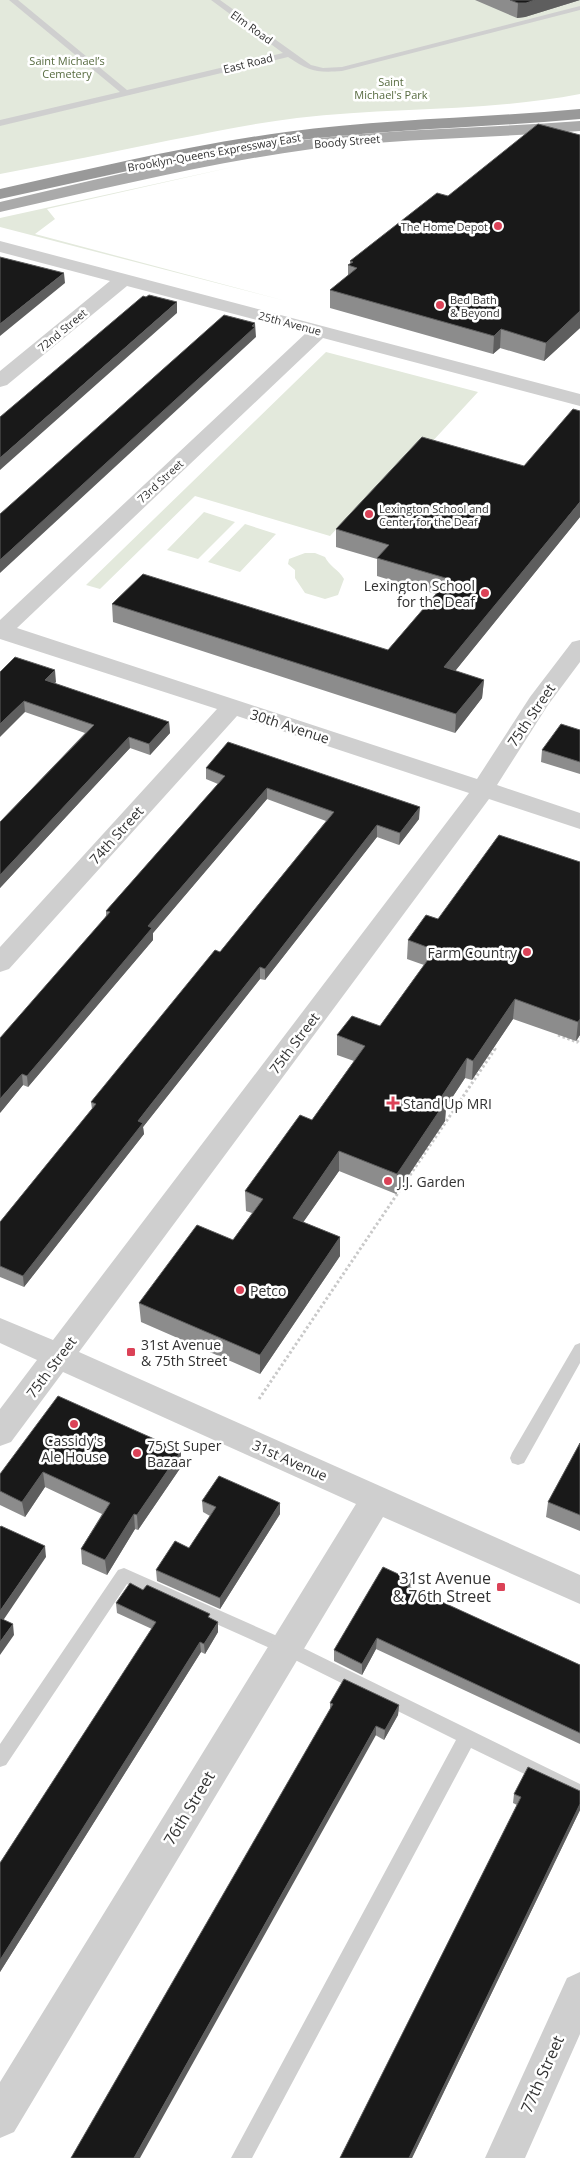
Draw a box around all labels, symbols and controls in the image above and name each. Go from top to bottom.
street label: Elm Road [228,7,276,47]
street label: East Road [222,50,274,76]
park label: Saint Michael’s Cemetery [29,53,105,81]
park label: Saint Michael's Park [354,74,428,102]
street label: Brooklyn-Queens Expressway East [126,129,302,175]
street label: Boody Street [313,131,381,151]
place label: The Home Depot [401,219,488,234]
marker: The Home Depot [492,220,504,232]
place label: Bed Bath & Beyond [450,292,500,320]
marker: Bed Bath & Beyond [434,299,446,311]
street label: 72nd Street [34,305,90,355]
street label: 25th Avenue [257,307,323,339]
street label: 73rd Street [134,456,186,506]
place label: Lexington School and Center for the Deaf [379,501,489,529]
marker: Lexington School and Center for the Deaf [363,508,375,520]
place label: Lexington School for the Deaf [364,576,476,611]
marker: Lexington School for the Deaf [479,587,491,599]
street label: 75th Street [503,680,559,750]
street label: 30th Avenue [248,704,332,748]
street label: 74th Street [85,802,147,868]
place label: Farm Country [428,943,518,962]
marker: Farm Country [521,946,533,958]
street label: 75th Street [265,1008,323,1078]
place label: Stand Up MRI [403,1094,492,1113]
marker: Stand Up MRI [387,1097,399,1109]
place label: J.J. Garden [396,1172,465,1191]
marker: J.J. Garden [382,1175,394,1187]
place label: Petco [250,1281,286,1300]
marker: Petco [234,1284,246,1296]
street label: 75th Street [22,1332,80,1402]
place label: 31st Avenue & 75th Street [141,1335,227,1370]
marker: 31st Avenue & 75th Street [125,1346,137,1358]
marker: Cassidy's Ale House [68,1418,80,1430]
place label: Cassidy's Ale House [41,1431,107,1466]
street label: 31st Avenue [250,1435,331,1485]
place label: 75 St Super Bazaar [147,1436,222,1471]
marker: 75 St Super Bazaar [131,1447,143,1459]
place label: 31st Avenue & 76th Street [393,1567,491,1607]
marker: 31st Avenue & 76th Street [495,1581,507,1593]
street label: 76th Street [158,1767,220,1849]
street label: 77th Street [515,2031,569,2116]

